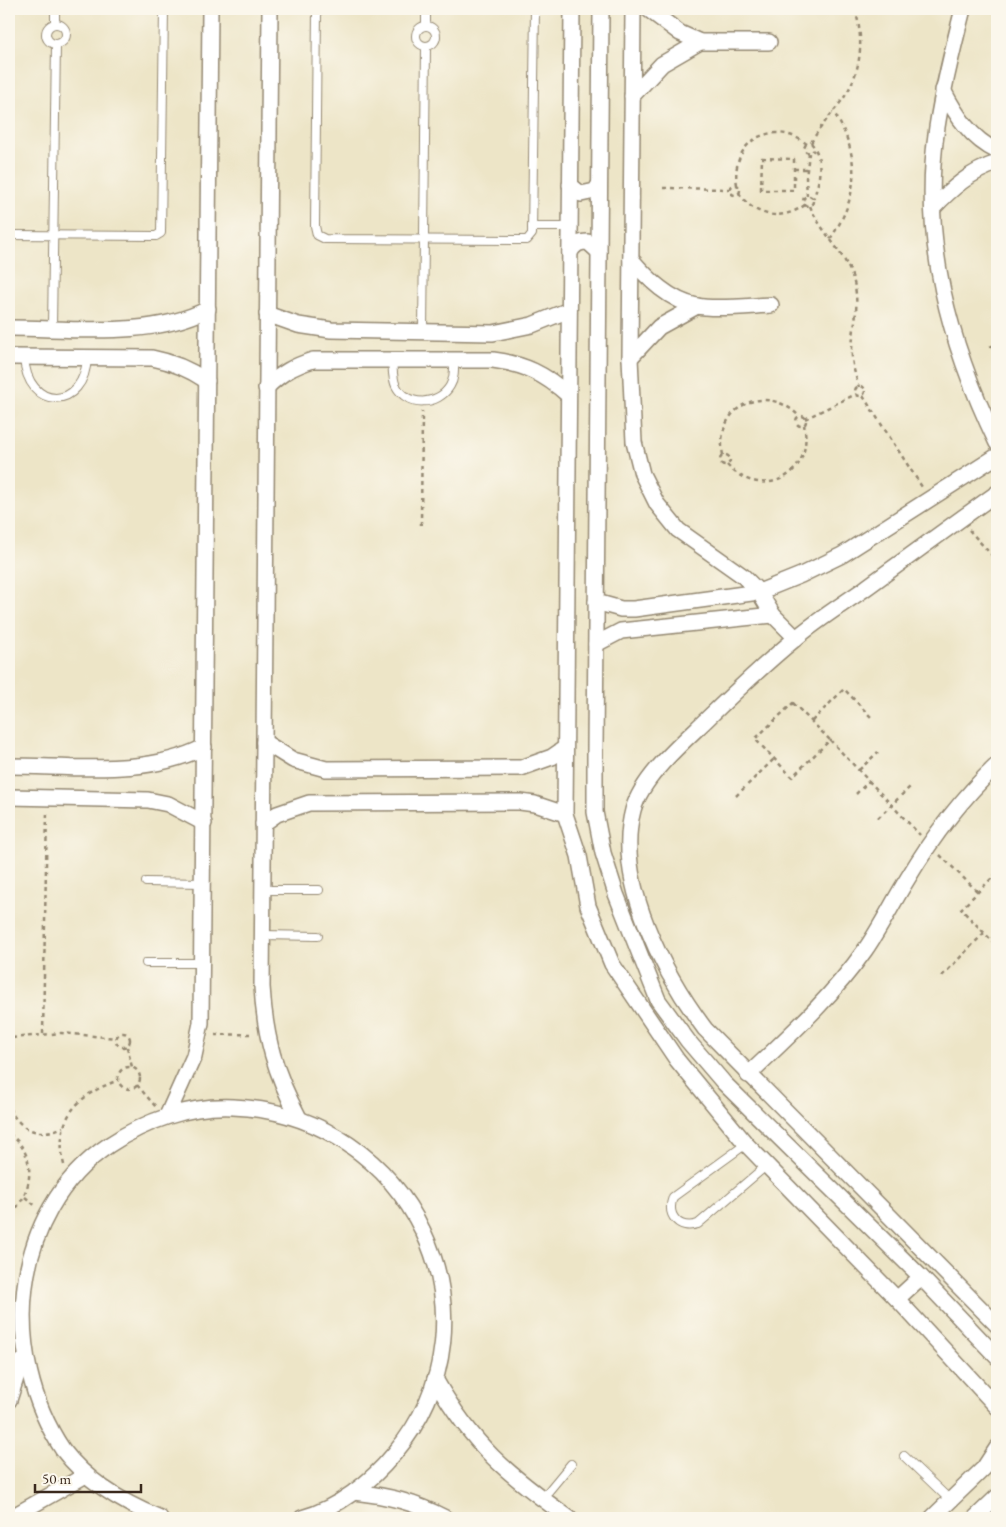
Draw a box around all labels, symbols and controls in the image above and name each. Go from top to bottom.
scale bar [35,1462,141,1494]
text: 50 m [42,1469,71,1488]

